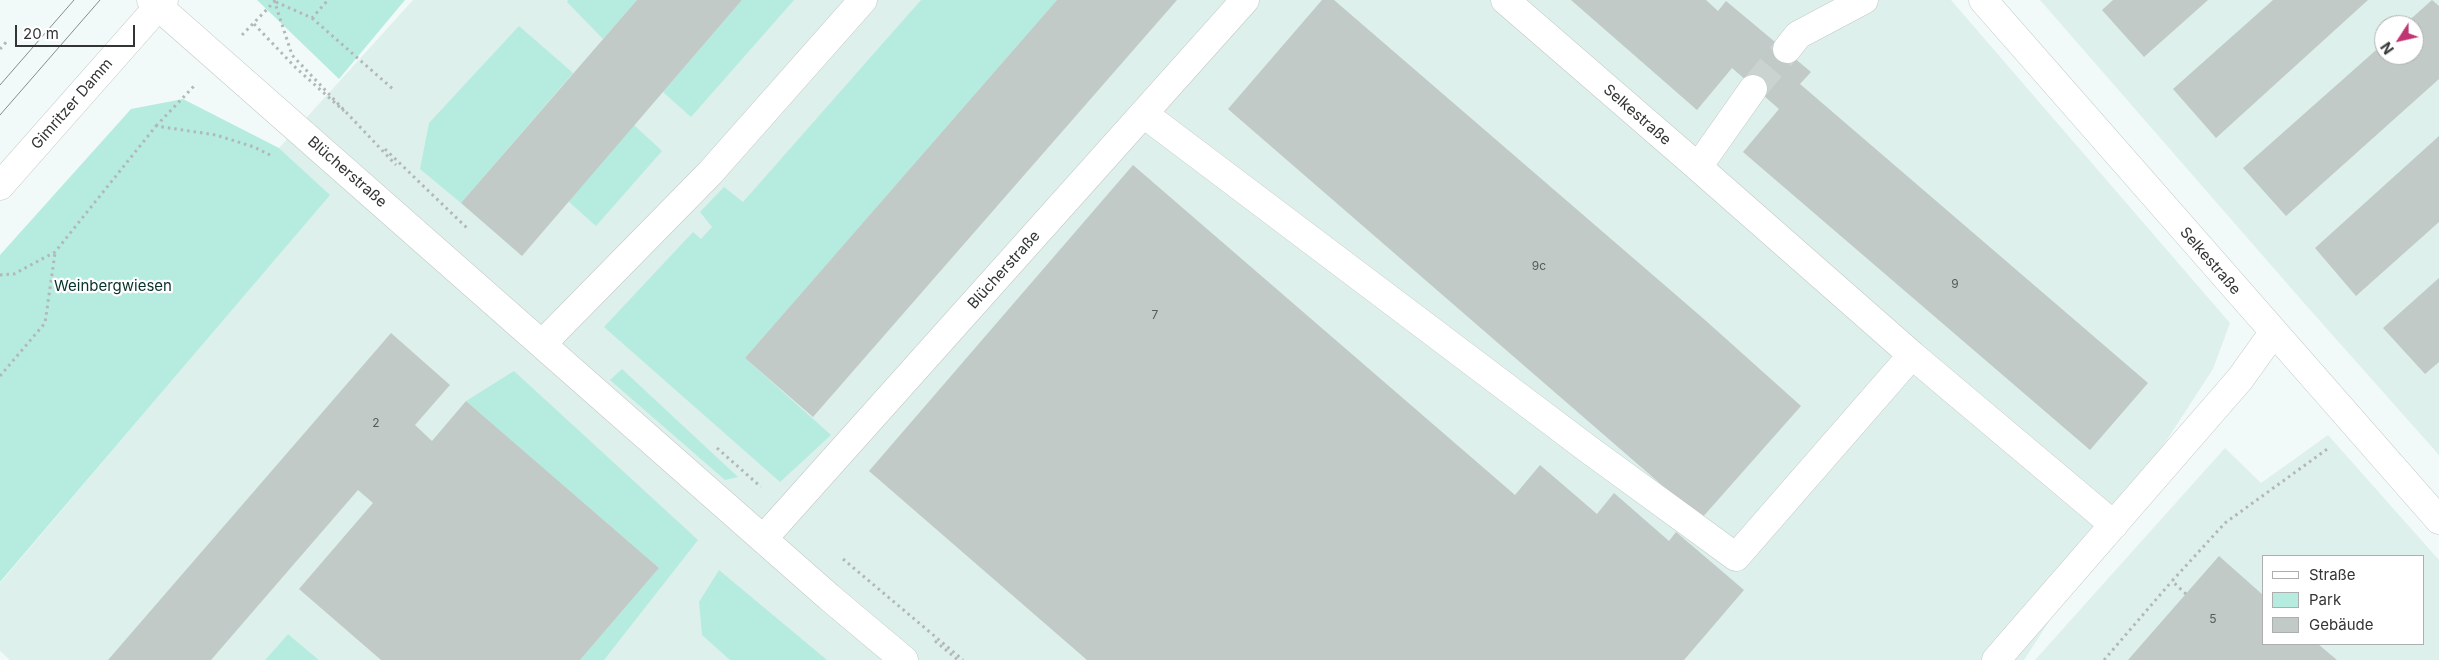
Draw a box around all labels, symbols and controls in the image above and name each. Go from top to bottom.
scale bar [18,15,138,47]
north arrow [2374,15,2424,65]
text: 20 m [23,24,59,43]
text: N [2377,39,2397,58]
street label: Gimritzer Damm [28,55,116,153]
street label: Selkestraße [1600,81,1674,149]
street label: Blücherstraße [304,133,390,211]
street label: Selkestraße [2176,224,2244,298]
street label: Blücherstraße [964,227,1044,313]
house number: 9c [1532,259,1546,273]
park label: Weinbergwiesen [54,277,172,295]
house number: 9 [1951,277,1959,291]
house number: 7 [1152,308,1158,322]
house number: 2 [372,416,380,430]
legend [2262,555,2424,645]
text: Straße [2309,565,2356,584]
text: Park [2309,590,2341,609]
house number: 5 [2209,612,2217,626]
text: Gebäude [2309,615,2374,634]

